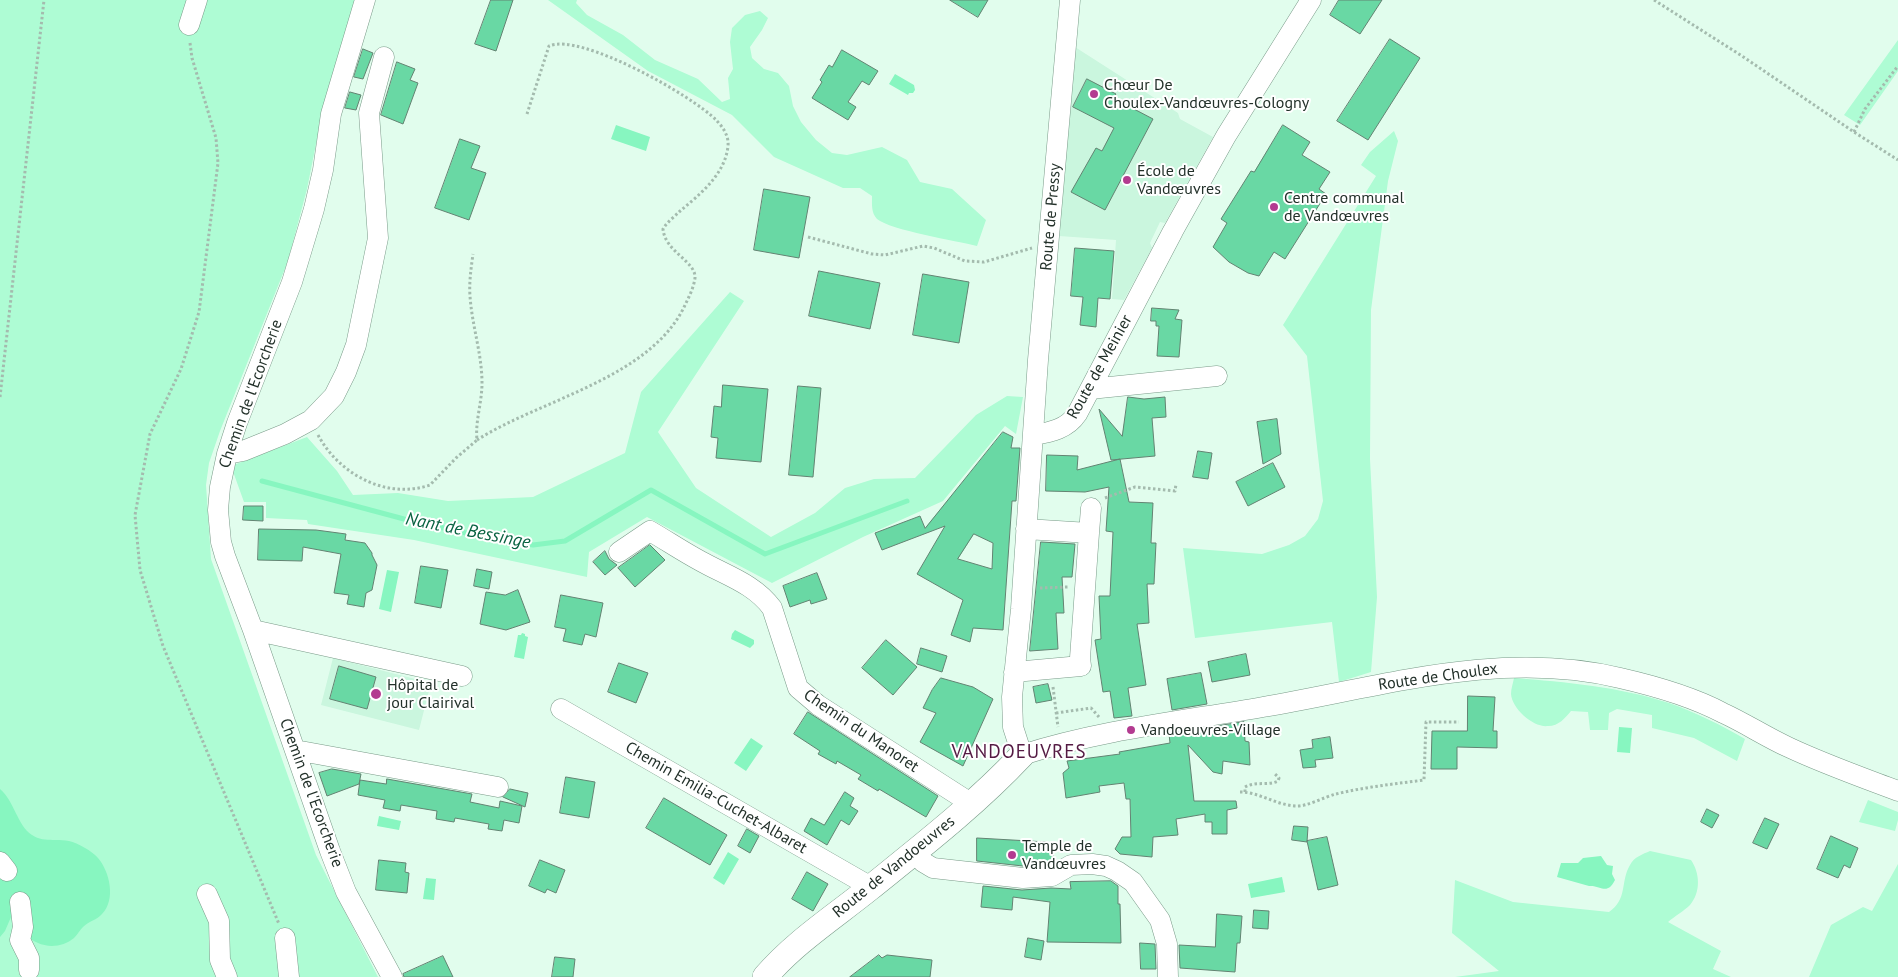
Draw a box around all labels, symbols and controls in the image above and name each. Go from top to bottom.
place label: Chœur De Choulex-Vandœuvres-Cologny [1104,75,1309,113]
marker: Chœur De Choulex-Vandœuvres-Cologny [1088,88,1100,100]
place label: École de Vandœuvres [1137,161,1221,199]
street label: Route de Pressy [1037,163,1065,271]
marker: École de Vandœuvres [1121,174,1133,186]
place label: Centre communal de Vandœuvres [1284,188,1404,226]
marker: Centre communal de Vandœuvres [1268,201,1280,213]
street label: Route de Meinier [1063,311,1137,423]
street label: Chemin de l'Ecorcherie [215,317,287,471]
water label: Nant de Bessinge [404,508,532,554]
street label: Route de Choulex [1377,659,1499,695]
place label: Hôpital de jour Clairival [387,675,474,713]
street label: Chemin du Manoret [800,685,922,777]
marker: Hôpital de jour Clairival [369,687,383,701]
street label: Chemin de l'Ecorcherie [275,716,347,870]
place label: Vandoeuvres-Village [1141,720,1281,740]
marker: Vandoeuvres-Village [1125,724,1137,736]
street label: Chemin Emilia-Cuchet-Albaret [622,738,810,858]
district label: VANDOEUVRES [950,742,1088,764]
street label: Route de Vandoeuvres [829,812,959,922]
place label: Temple de Vandœuvres [1022,836,1106,874]
marker: Temple de Vandœuvres [1006,849,1018,861]

